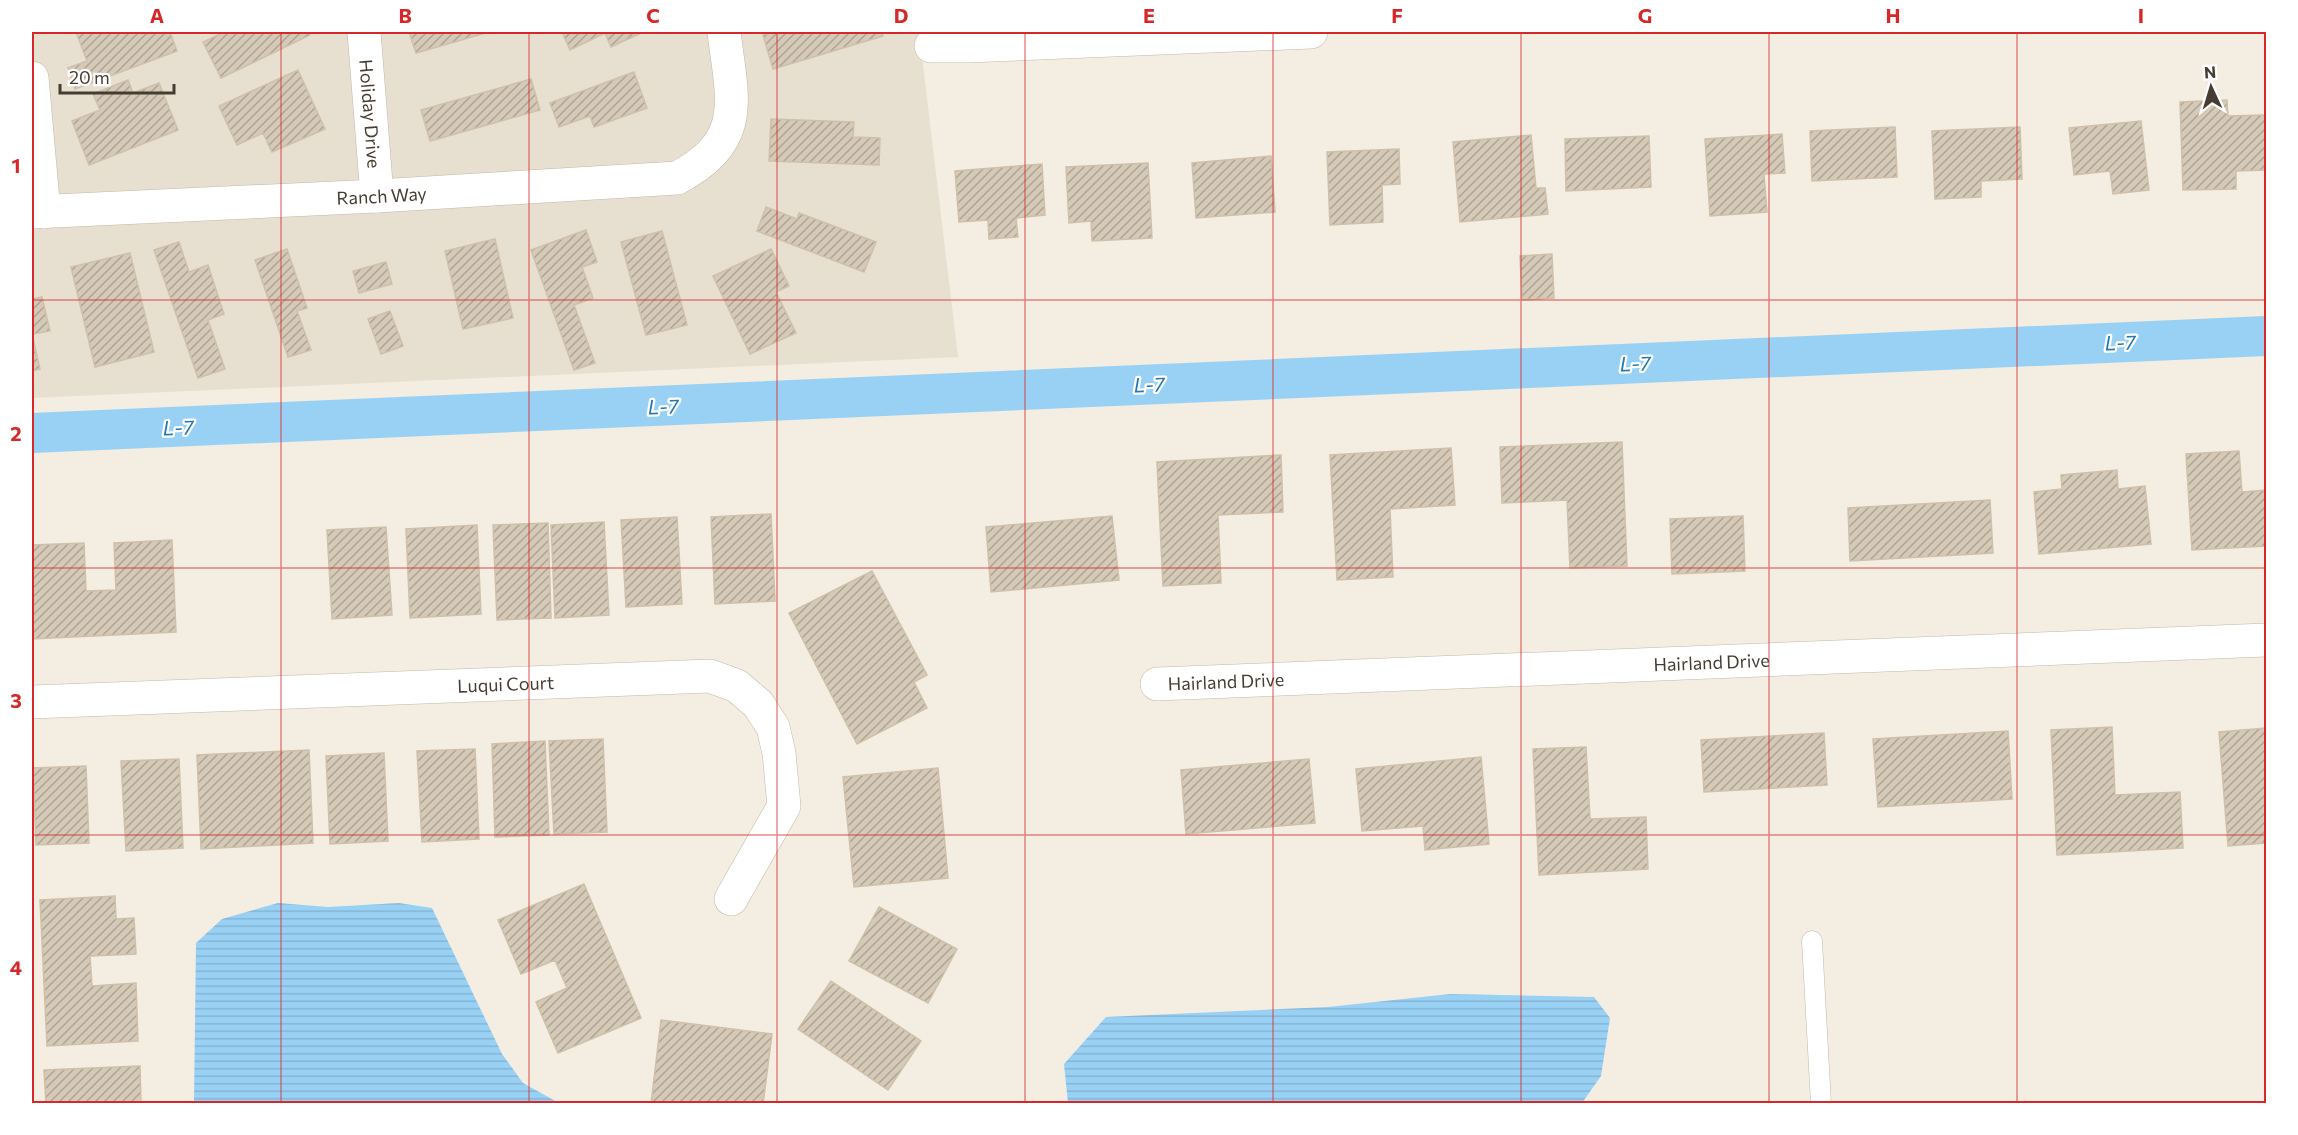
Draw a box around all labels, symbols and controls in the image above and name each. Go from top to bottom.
text: A [150,3,164,27]
text: B [398,3,412,27]
text: C [646,3,660,27]
text: D [894,3,908,27]
text: E [1143,3,1155,27]
text: F [1391,3,1403,27]
text: G [1638,3,1652,27]
text: H [1886,3,1901,27]
text: I [2138,3,2144,27]
scale bar [60,57,174,95]
north arrow [2181,57,2241,117]
street label: Holiday Drive [355,58,386,169]
text: N [2203,62,2217,81]
text: 20 m [69,66,110,88]
text: 1 [11,153,21,177]
street label: Ranch Way [336,182,427,209]
water label: L-7 [2104,329,2137,355]
water label: L-7 [1619,350,1652,376]
water label: L-7 [1133,371,1166,397]
water label: L-7 [647,393,680,419]
water label: L-7 [162,414,195,440]
text: 2 [10,421,22,445]
street label: Hairland Drive [1653,649,1770,675]
street label: Hairland Drive [1167,668,1285,695]
street label: Luqui Court [457,671,554,697]
text: 3 [10,688,22,712]
text: 4 [10,955,22,979]

